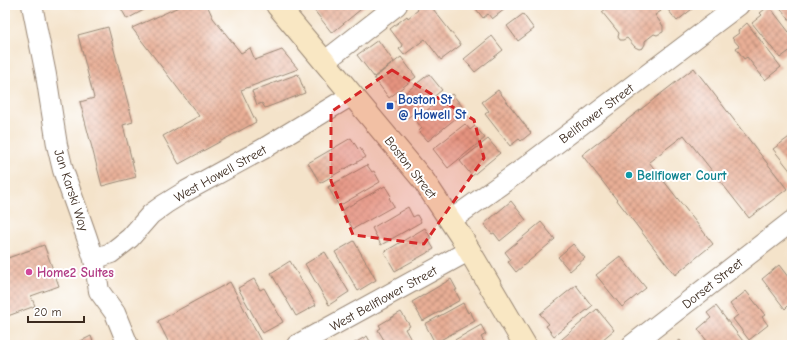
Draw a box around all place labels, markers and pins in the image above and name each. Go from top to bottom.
place label: Boston St @ Howell St [398,92,467,122]
marker: Boston St @ Howell St [385,101,395,111]
place label: Bellflower Court [637,168,727,183]
marker: Bellflower Court [624,170,634,180]
place label: Home2 Suites [37,265,114,280]
marker: Home2 Suites [24,267,34,277]

